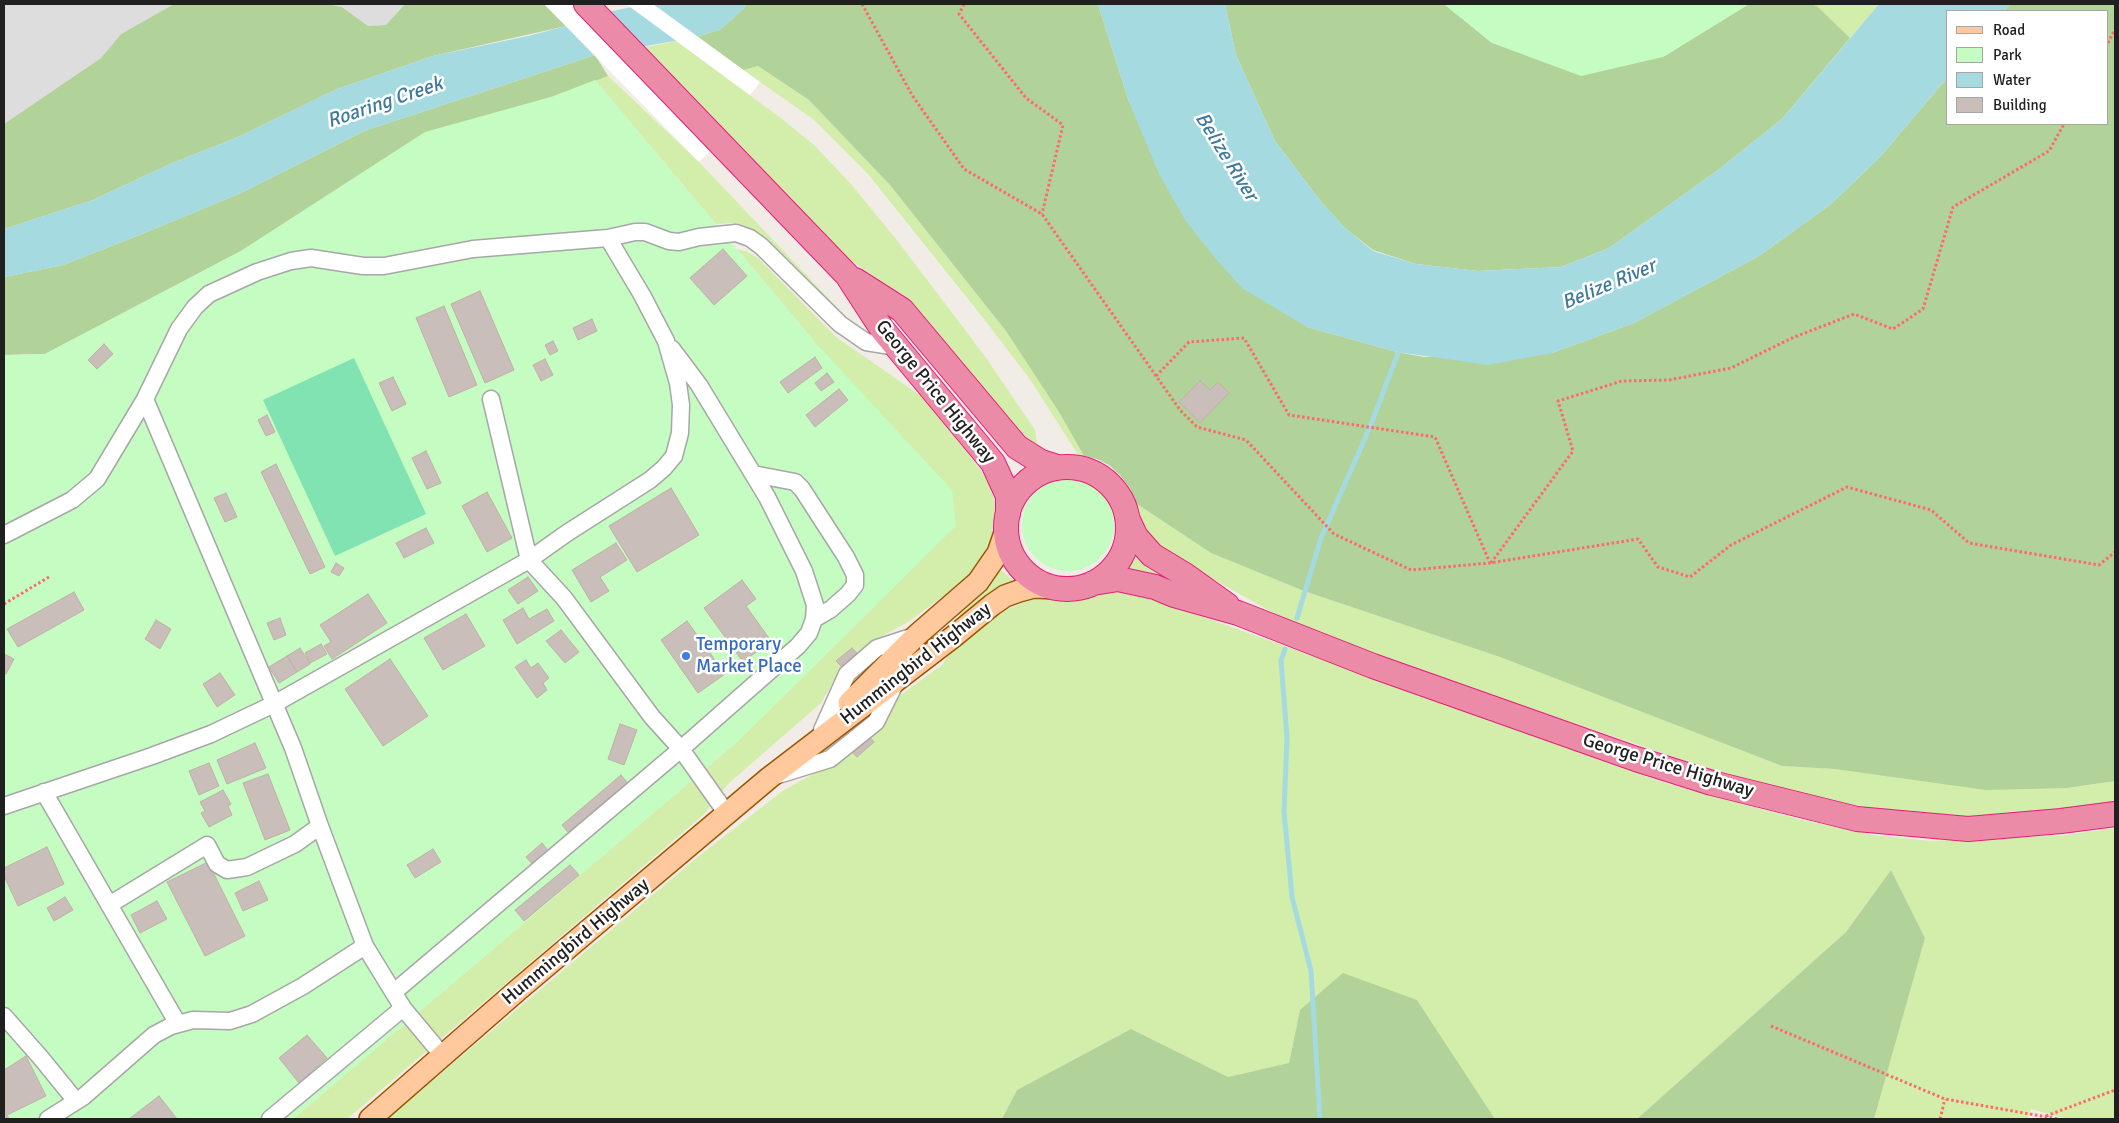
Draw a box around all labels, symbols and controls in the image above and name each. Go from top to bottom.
legend [1946,10,2109,125]
text: Road [1993,21,2025,39]
text: Park [1993,46,2022,64]
text: Water [1993,71,2031,89]
water label: Roaring Creek [324,72,446,134]
text: Building [1993,96,2047,114]
water label: Belize River [1189,108,1263,206]
water label: Belize River [1558,254,1660,316]
street label: George Price Highway [870,316,1000,468]
street label: Hummingbird Highway [836,598,996,730]
place label: Temporary Market Place [696,634,802,678]
marker: Temporary Market Place [680,650,692,662]
street label: George Price Highway [1580,729,1756,803]
street label: Hummingbird Highway [498,874,654,1010]

